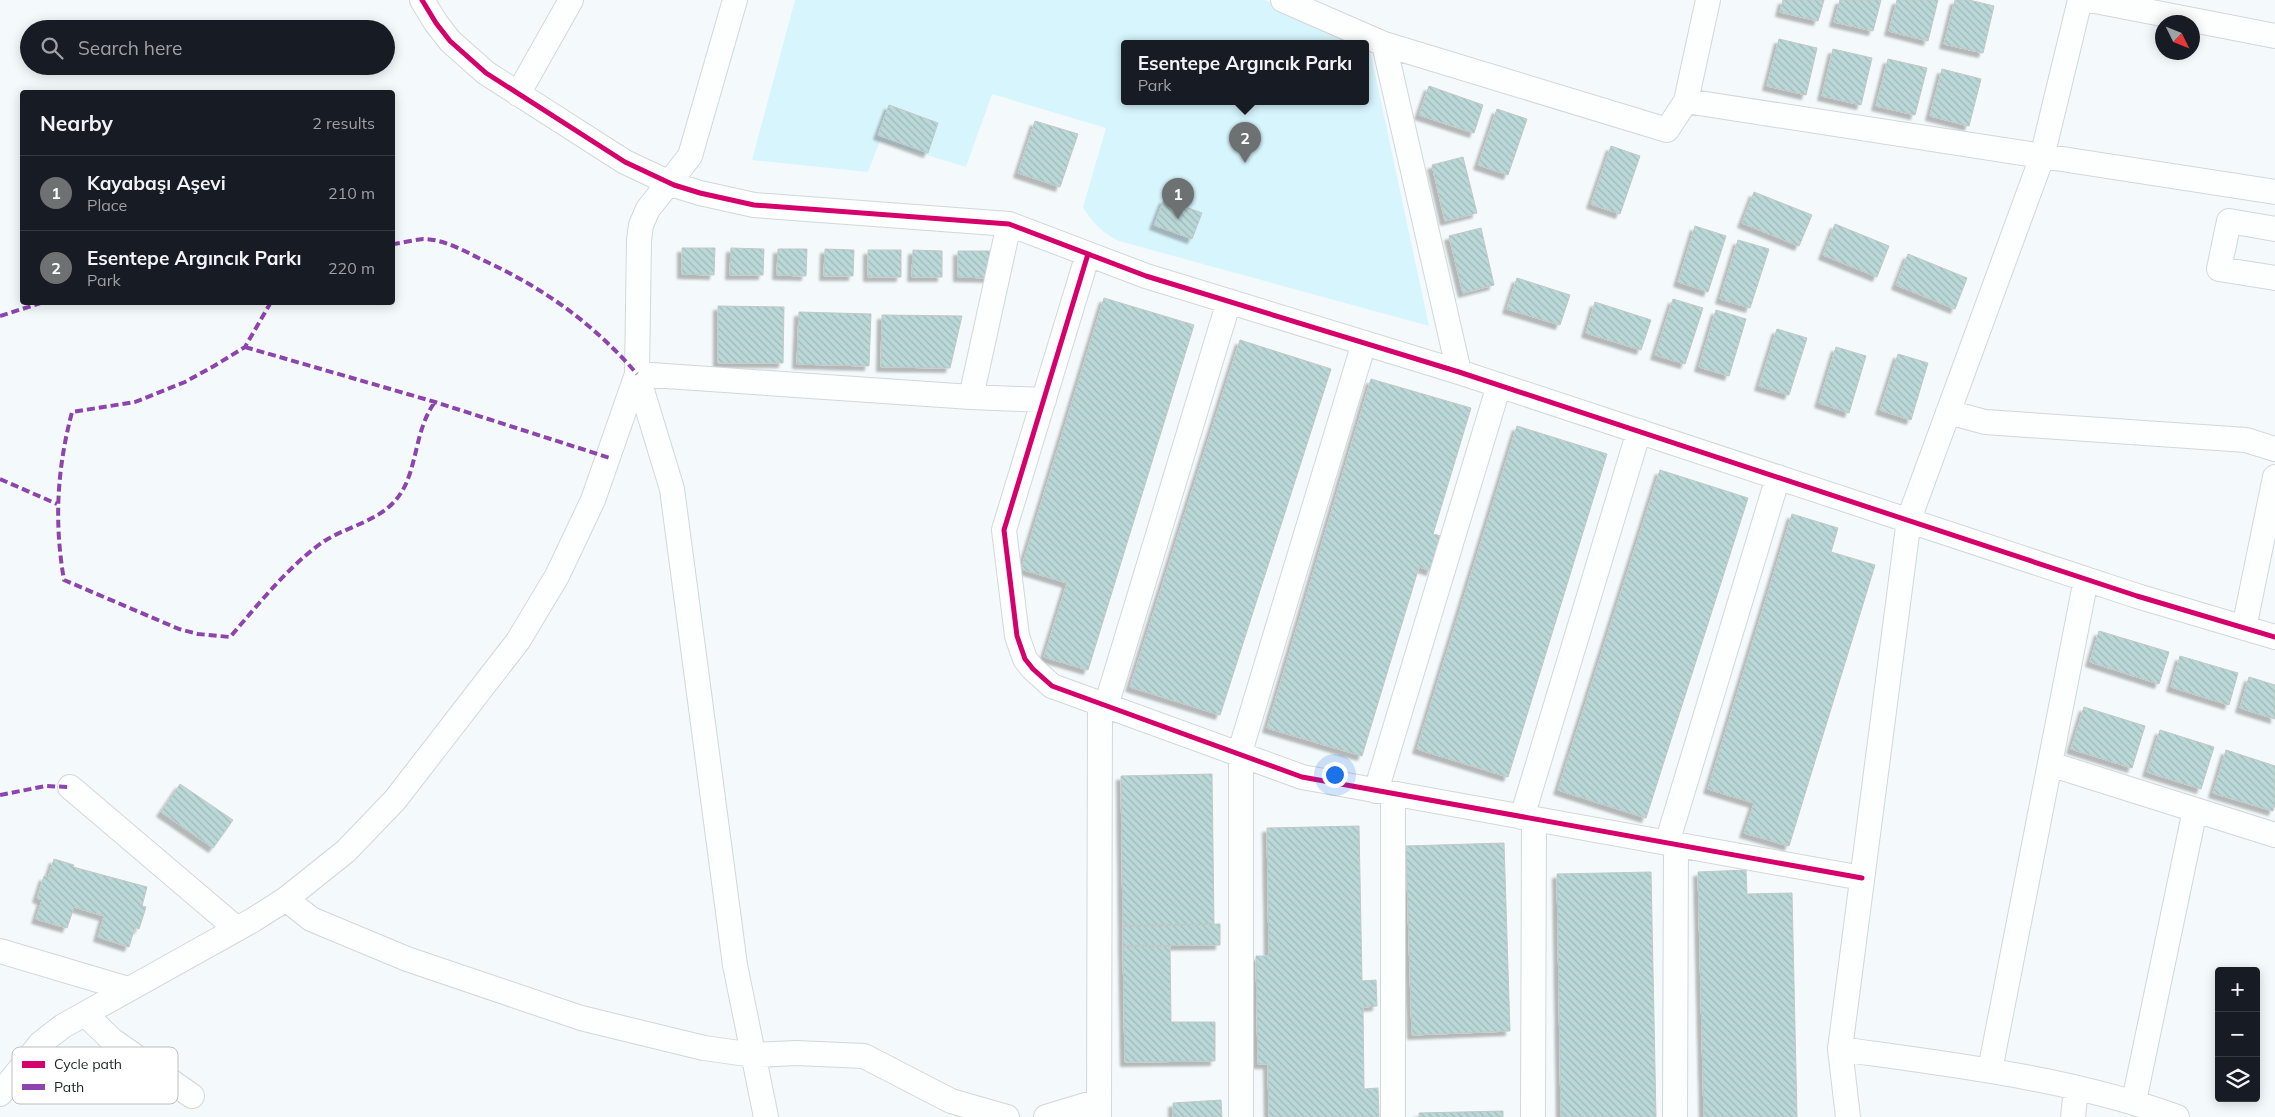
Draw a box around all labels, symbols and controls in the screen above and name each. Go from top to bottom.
north arrow [2155,15,2200,60]
search box [20,20,395,75]
icon: search [38,34,66,62]
text: Search here [78,36,182,60]
popup [1121,40,1369,105]
text: Esentepe Argıncık Parkı [1138,51,1352,75]
text: Park [1138,75,1171,95]
text: Nearby [40,110,113,136]
text: 2 results [312,113,375,133]
pin: 2 [1229,122,1261,163]
text: Kayabaşı Aşevi [87,171,226,195]
pin: 1 [1162,178,1194,219]
text: 1 [51,183,61,203]
text: 210 m [328,183,375,203]
text: Place [87,195,127,215]
text: Esentepe Argıncık Parkı [87,246,301,270]
text: 2 [51,258,61,278]
text: 220 m [328,258,375,278]
text: Park [87,270,121,290]
your location [1322,762,1348,788]
map controls [2215,967,2260,1102]
button: + [2215,967,2260,1012]
button: − [2215,1012,2260,1057]
legend [12,1047,178,1104]
text: Cycle path [54,1055,122,1073]
button: layers [2215,1057,2260,1102]
text: Path [54,1078,84,1096]

